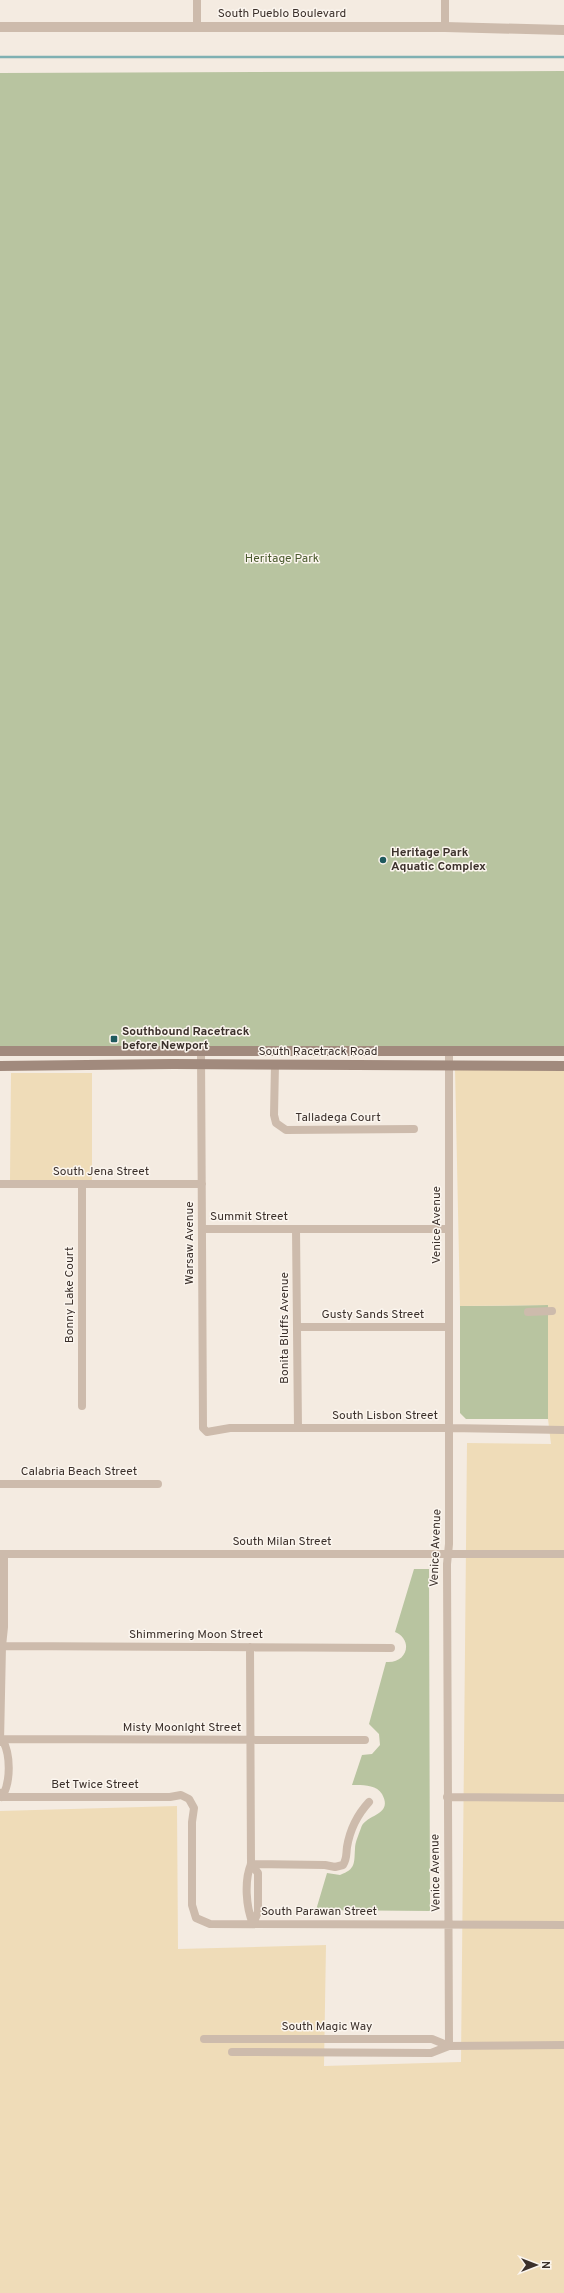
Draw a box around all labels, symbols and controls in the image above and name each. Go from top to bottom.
street label: South Pueblo Boulevard [218,6,346,22]
park label: Heritage Park [245,551,319,567]
place label: Heritage Park Aquatic Complex [391,845,486,875]
marker: Heritage Park Aquatic Complex [378,855,388,865]
place label: Southbound Racetrack before Newport [122,1024,250,1054]
marker: Southbound Racetrack before Newport [109,1034,119,1044]
street label: South Racetrack Road [258,1044,378,1060]
street label: Talladega Court [295,1110,381,1126]
street label: South Jena Street [53,1164,149,1180]
street label: Venice Avenue [429,1186,445,1264]
street label: Warsaw Avenue [182,1201,198,1285]
street label: Summit Street [210,1209,288,1225]
street label: Bonny Lake Court [62,1247,78,1343]
street label: Bonita Bluffs Avenue [277,1272,293,1384]
street label: Gusty Sands Street [322,1307,424,1323]
street label: South Lisbon Street [332,1408,438,1424]
street label: Calabria Beach Street [21,1464,137,1480]
street label: Venice Avenue [427,1509,445,1587]
street label: South Milan Street [232,1534,332,1550]
street label: Shimmering Moon Street [129,1627,263,1643]
street label: Misty Moonlght Street [123,1720,241,1736]
street label: Bet Twice Street [51,1777,139,1793]
street label: Venice Avenue [427,1834,445,1912]
street label: South Parawan Street [261,1904,377,1920]
street label: South Magic Way [282,2019,372,2035]
north arrow [516,2245,556,2285]
text: N [538,2261,552,2269]

